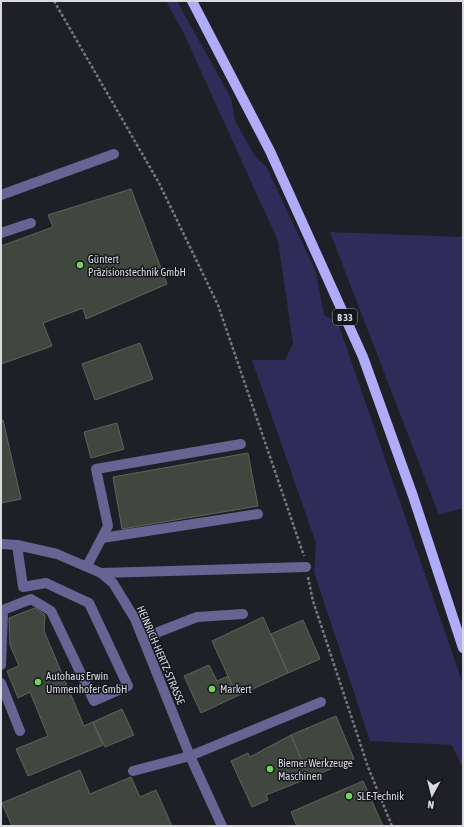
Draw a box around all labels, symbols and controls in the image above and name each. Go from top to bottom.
place label: Güntert Präzisionstechnik GmbH [88,253,186,278]
marker: Güntert Präzisionstechnik GmbH [75,260,85,270]
road number: B 33 [333,309,357,325]
street label: HEINRICH-HERTZ-STRASSE [135,604,187,706]
place label: Autohaus Erwin Ummenhofer GmbH [46,670,127,695]
marker: Autohaus Erwin Ummenhofer GmbH [33,677,43,687]
place label: Markert [220,683,252,695]
marker: Markert [207,684,217,694]
place label: Biemer Werkzeuge Maschinen [278,757,353,782]
marker: Biemer Werkzeuge Maschinen [265,764,275,774]
north arrow [412,775,452,815]
place label: SLE-Technik [357,790,404,802]
marker: SLE-Technik [344,791,354,801]
text: N [427,799,435,811]

